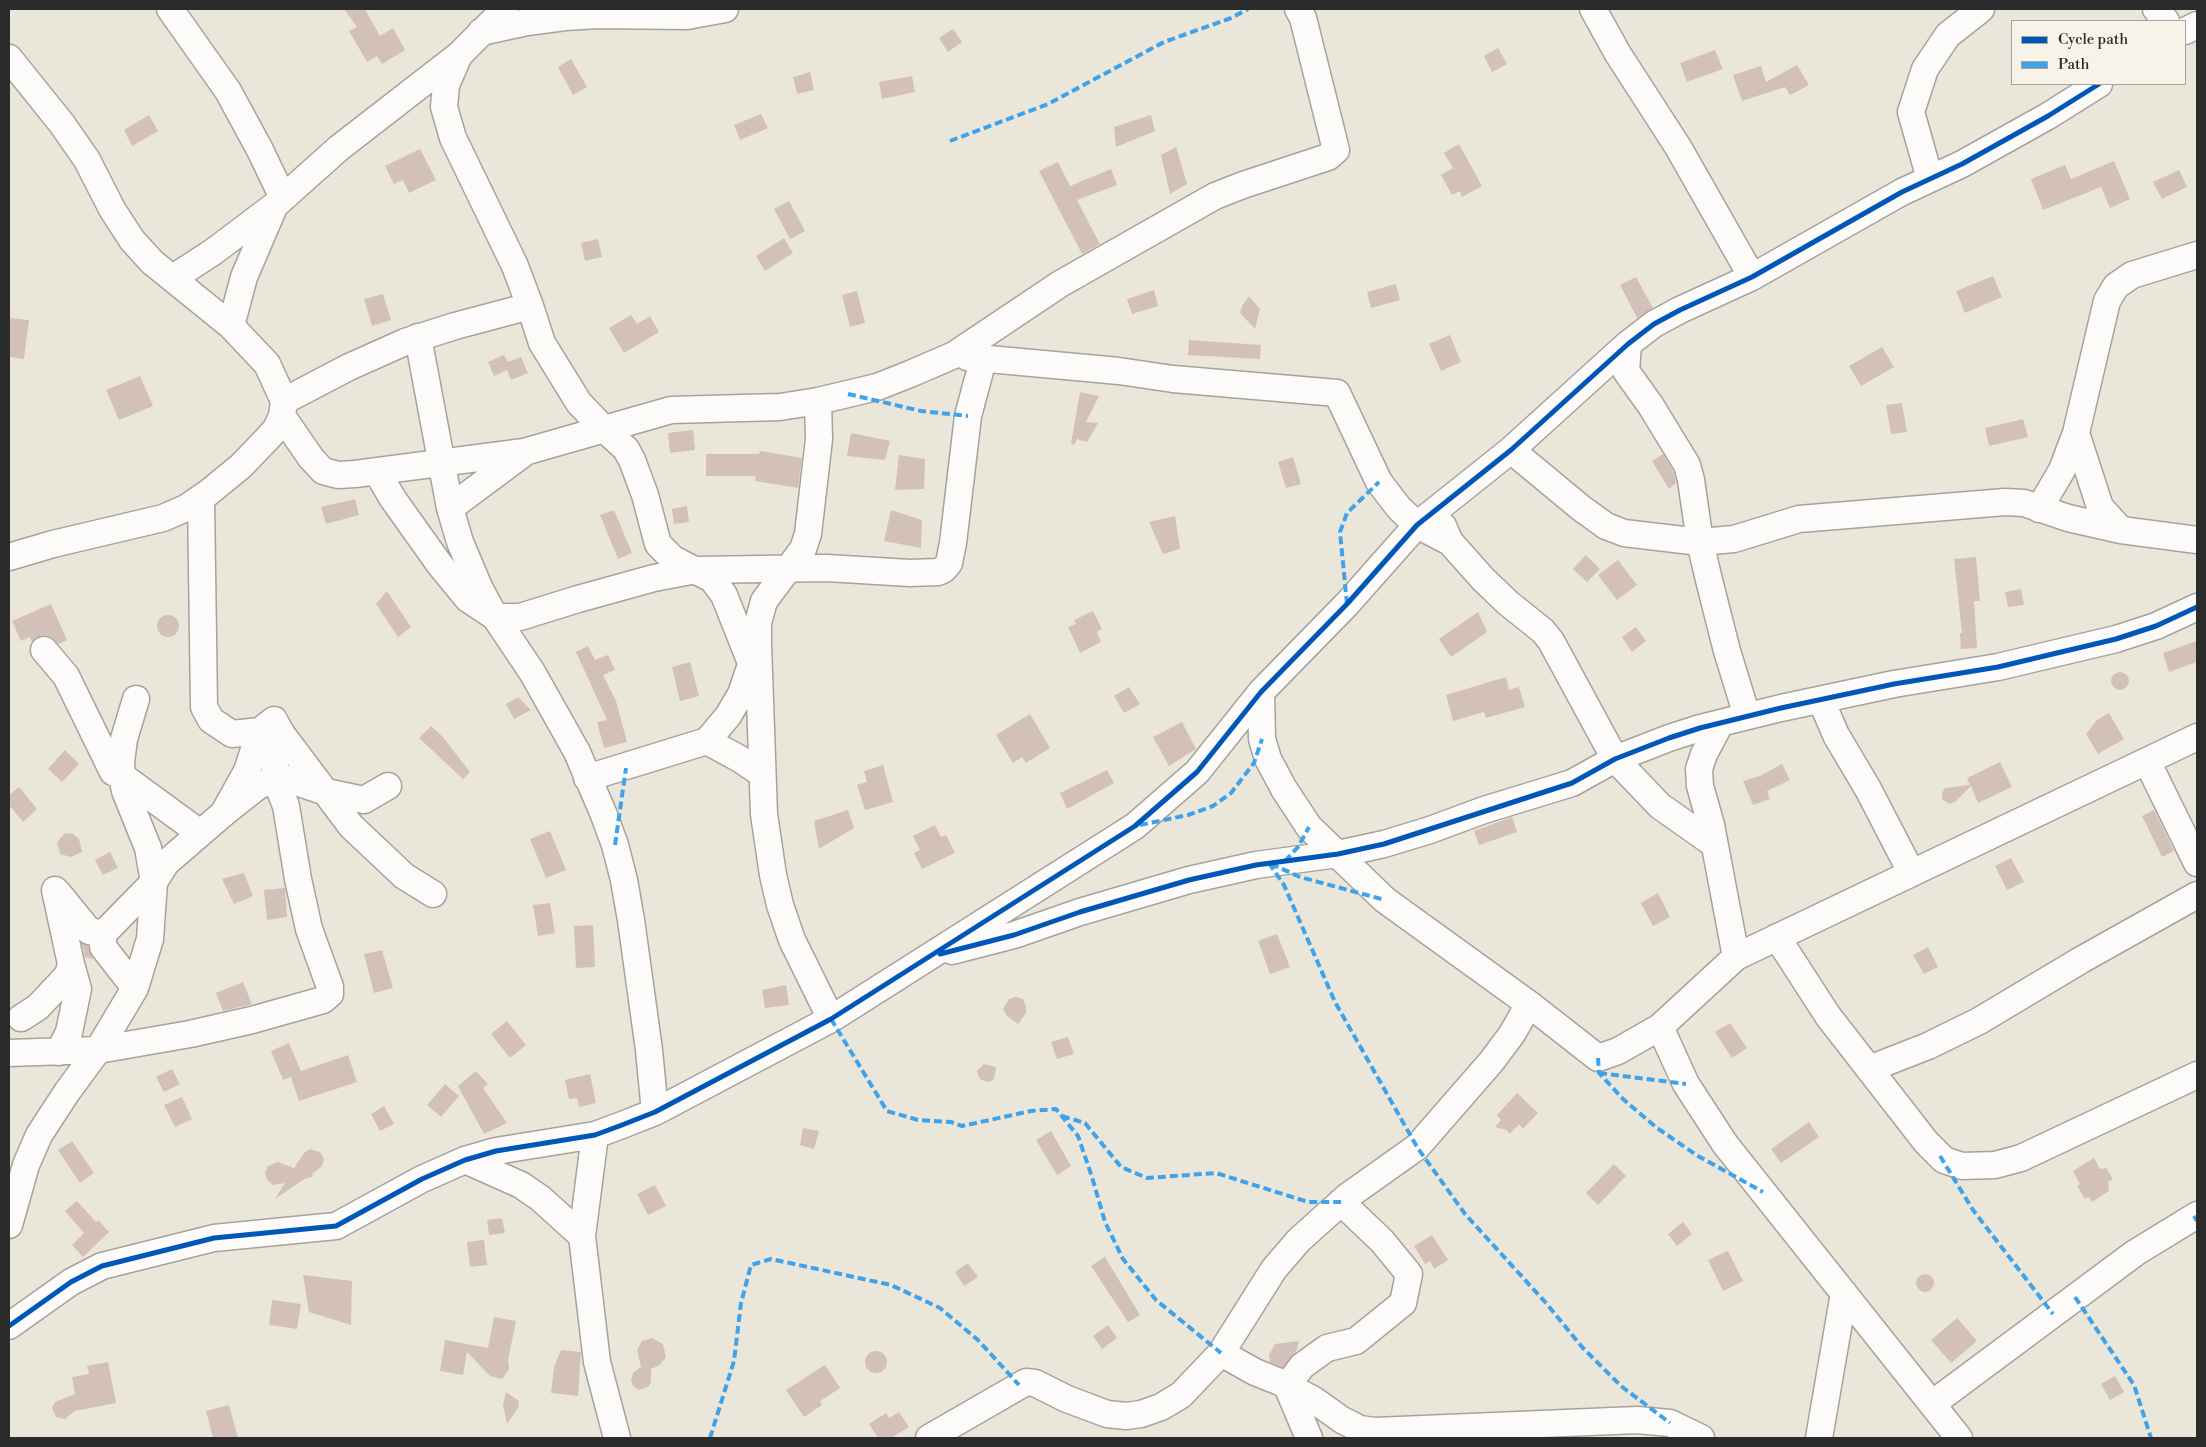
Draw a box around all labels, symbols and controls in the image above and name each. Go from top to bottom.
legend [2011,20,2186,85]
text: Cycle path [2058,30,2128,49]
text: Path [2058,55,2090,74]

